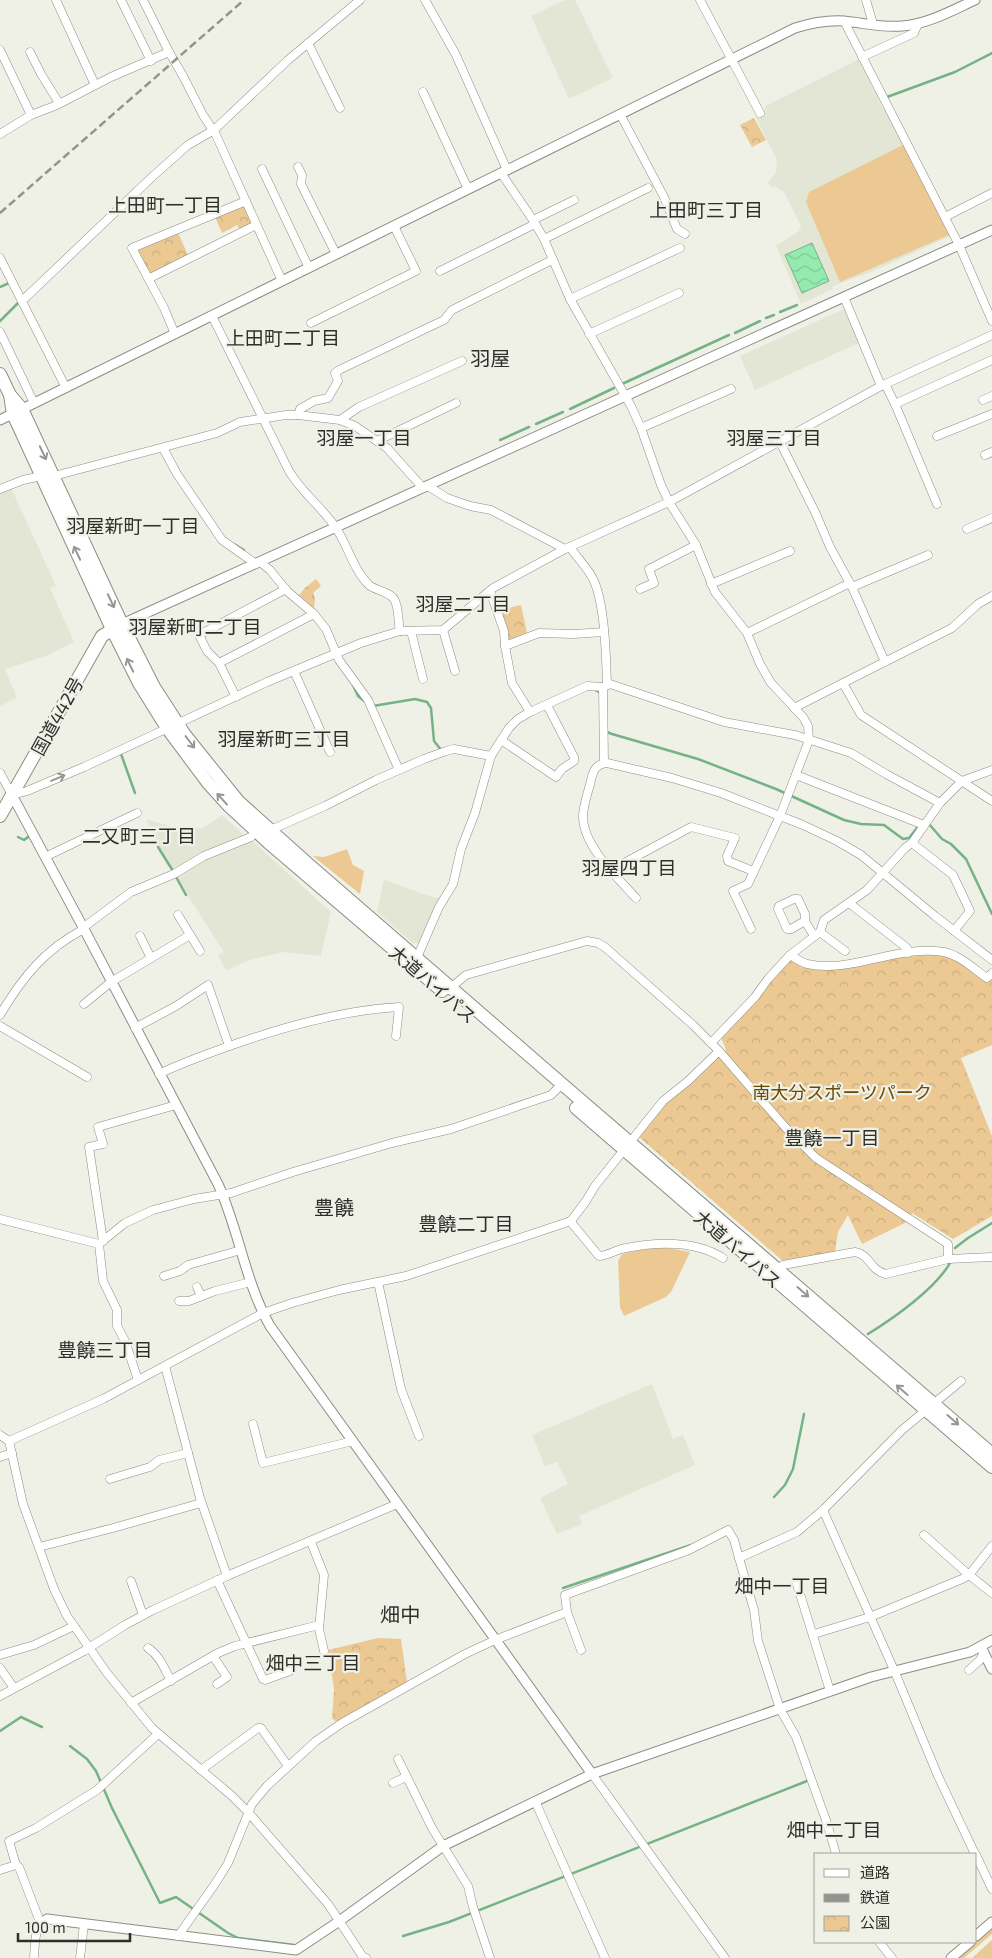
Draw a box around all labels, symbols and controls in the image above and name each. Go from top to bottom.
district label: 上田町一丁目 [108,193,222,216]
district label: 上田町三丁目 [649,198,763,221]
district label: 上田町二丁目 [226,326,340,349]
district label: 羽屋 [470,346,510,370]
district label: 羽屋一丁目 [316,426,412,449]
district label: 羽屋三丁目 [726,426,822,449]
one-way arrow [39,445,48,460]
district label: 羽屋新町一丁目 [66,514,200,537]
one-way arrow [72,546,82,561]
district label: 羽屋二丁目 [415,592,511,615]
one-way arrow [107,593,117,608]
district label: 羽屋新町二丁目 [128,615,262,638]
one-way arrow [125,658,134,673]
street label: 国道442号 [26,673,88,759]
district label: 羽屋新町三丁目 [217,727,351,750]
one-way arrow [185,735,196,748]
one-way arrow [50,773,65,782]
one-way arrow [216,792,228,805]
district label: 二又町三丁目 [82,824,196,847]
district label: 羽屋四丁目 [581,856,677,879]
street label: 大道バイパス [385,940,481,1028]
park label: 南大分スポーツパーク [752,1081,932,1103]
district label: 豊饒一丁目 [784,1126,880,1149]
district label: 豊饒 [314,1195,354,1219]
street label: 大道バイパス [690,1205,786,1293]
district label: 豊饒二丁目 [418,1212,514,1235]
one-way arrow [796,1286,809,1297]
district label: 豊饒三丁目 [57,1338,153,1361]
one-way arrow [896,1385,909,1396]
one-way arrow [946,1415,959,1426]
district label: 畑中一丁目 [734,1574,830,1597]
district label: 畑中 [380,1602,420,1626]
district label: 畑中三丁目 [265,1651,361,1674]
district label: 畑中二丁目 [786,1818,882,1841]
legend [814,1853,977,1943]
text: 道路 [860,1863,890,1881]
text: 鉄道 [860,1888,890,1906]
scale bar [18,1910,130,1942]
text: 公園 [860,1913,890,1931]
text: 100 m [25,1918,66,1936]

